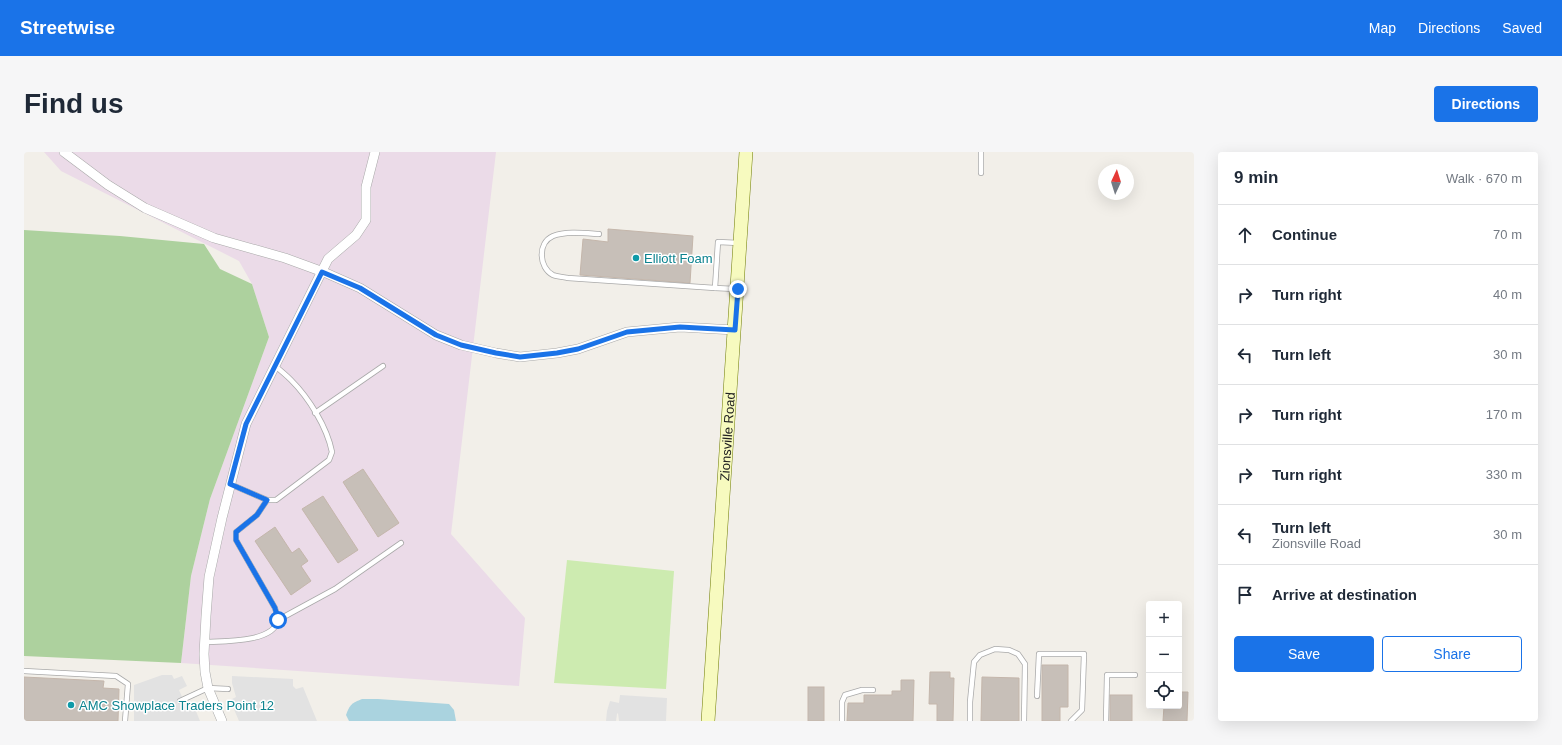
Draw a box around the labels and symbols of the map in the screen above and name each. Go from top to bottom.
north arrow [1098,164,1134,200]
place label: Elliott Foam [644,251,713,266]
marker: Elliott Foam [631,253,641,263]
route end [729,280,747,298]
street label: Zionsville Road [717,392,737,482]
route start [269,611,287,629]
place label: AMC Showplace Traders Point 12 [79,698,274,713]
marker: AMC Showplace Traders Point 12 [66,700,76,710]

